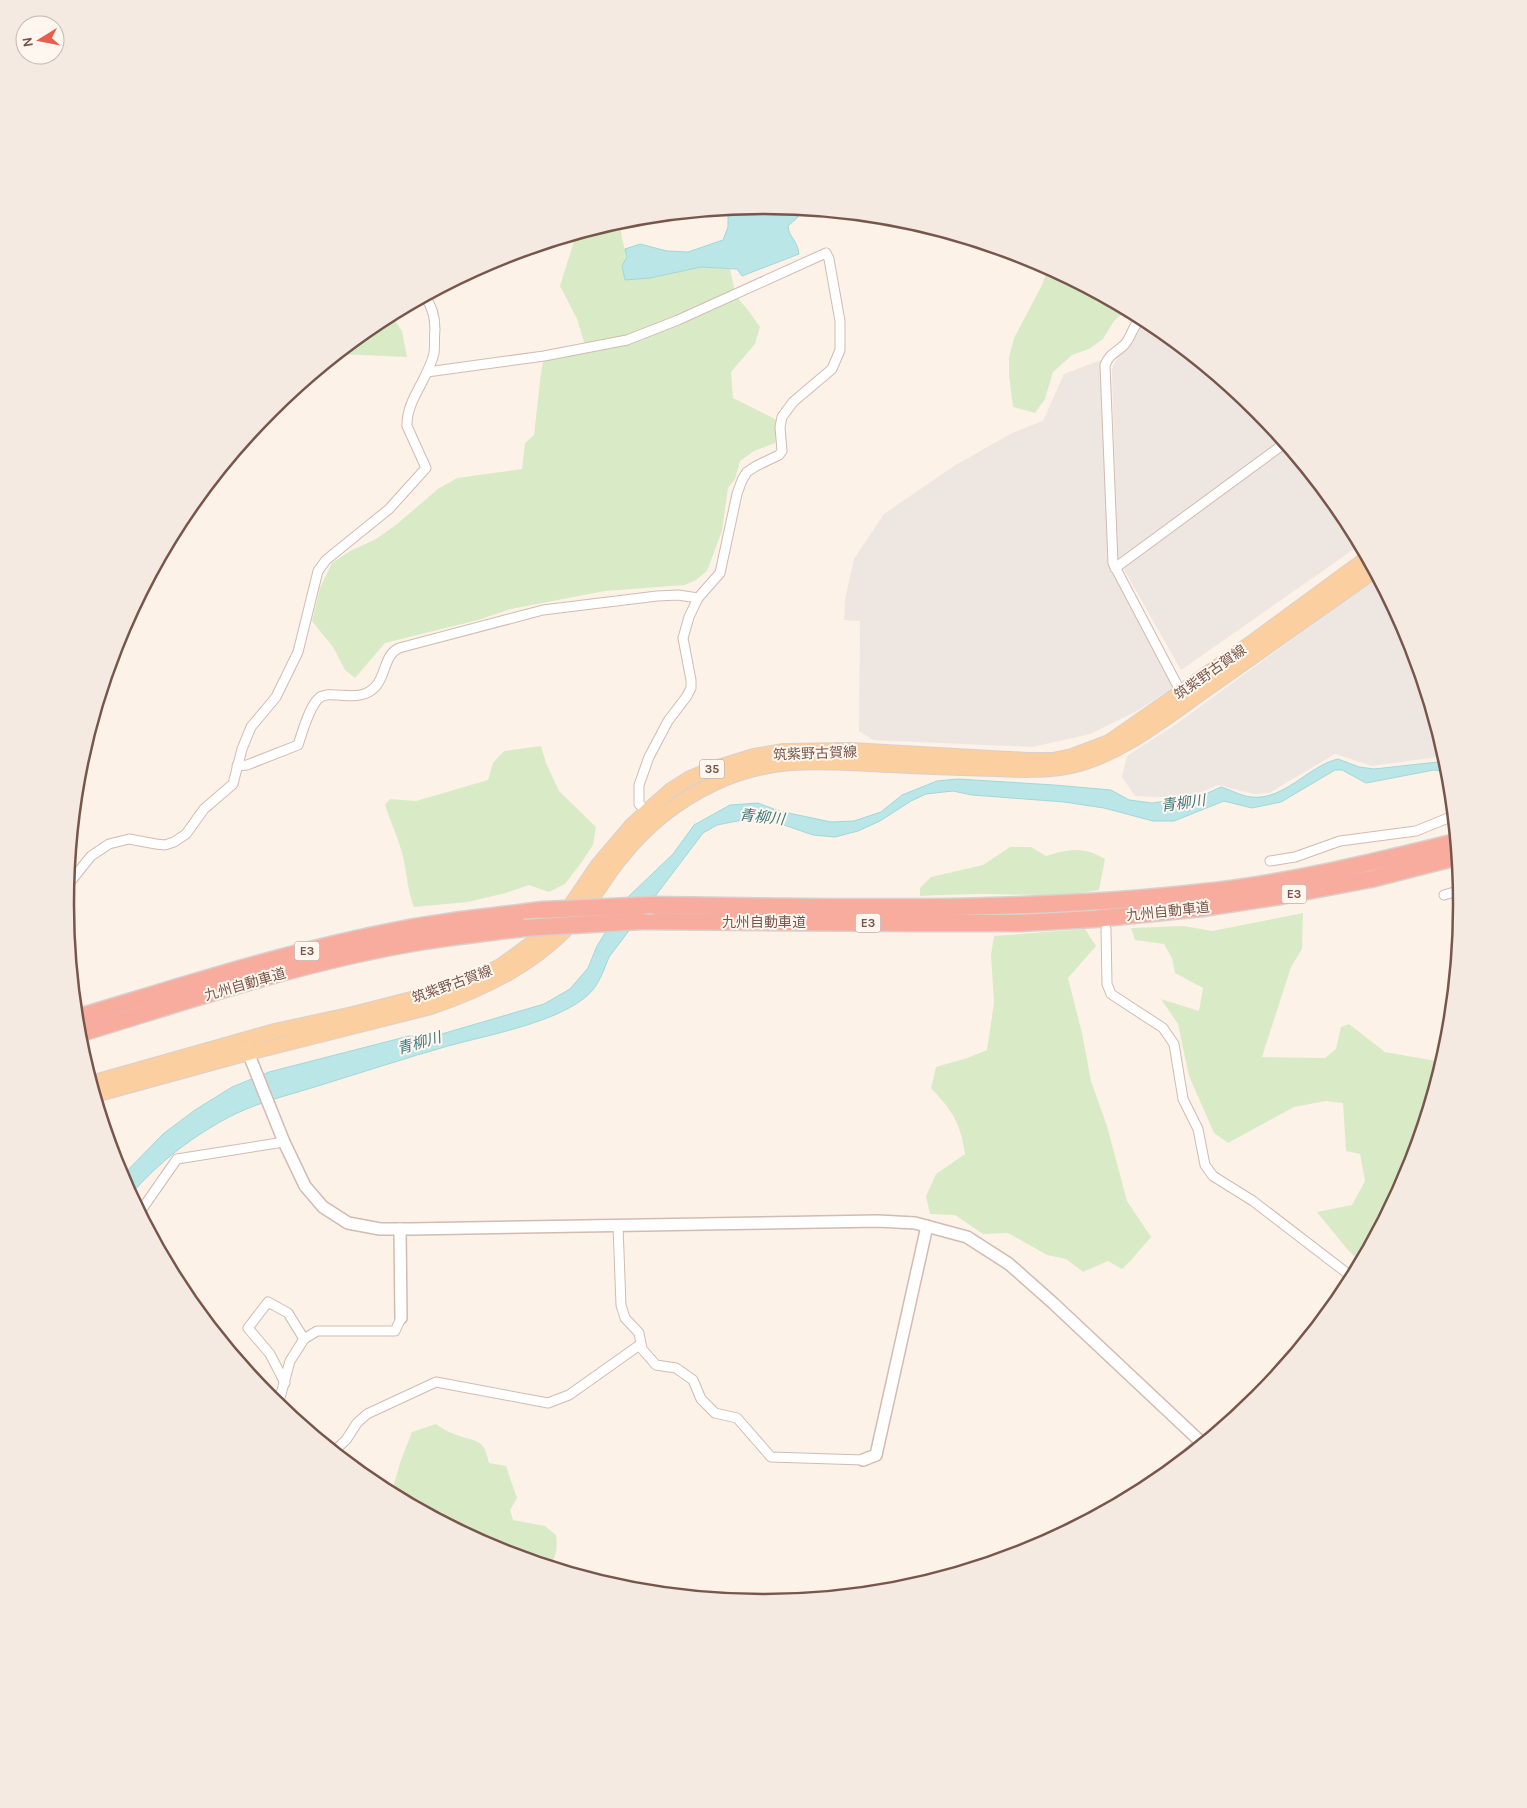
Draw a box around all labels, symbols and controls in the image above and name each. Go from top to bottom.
north arrow [15,15,65,65]
text: N [18,36,37,49]
street label: 筑紫野古賀線 [1171,641,1250,703]
street label: 筑紫野古賀線 [773,744,857,763]
road number: 35 [700,760,724,779]
water label: 青柳川 [1159,791,1209,815]
water label: 青柳川 [739,806,787,829]
road number: E3 [1282,884,1306,904]
street label: 九州自動車道 [1125,899,1211,924]
street label: 九州自動車道 [722,914,806,931]
road number: E3 [856,914,880,932]
road number: E3 [294,941,320,960]
street label: 筑紫野古賀線 [410,962,495,1007]
street label: 九州自動車道 [202,965,288,1004]
water label: 青柳川 [395,1028,445,1058]

